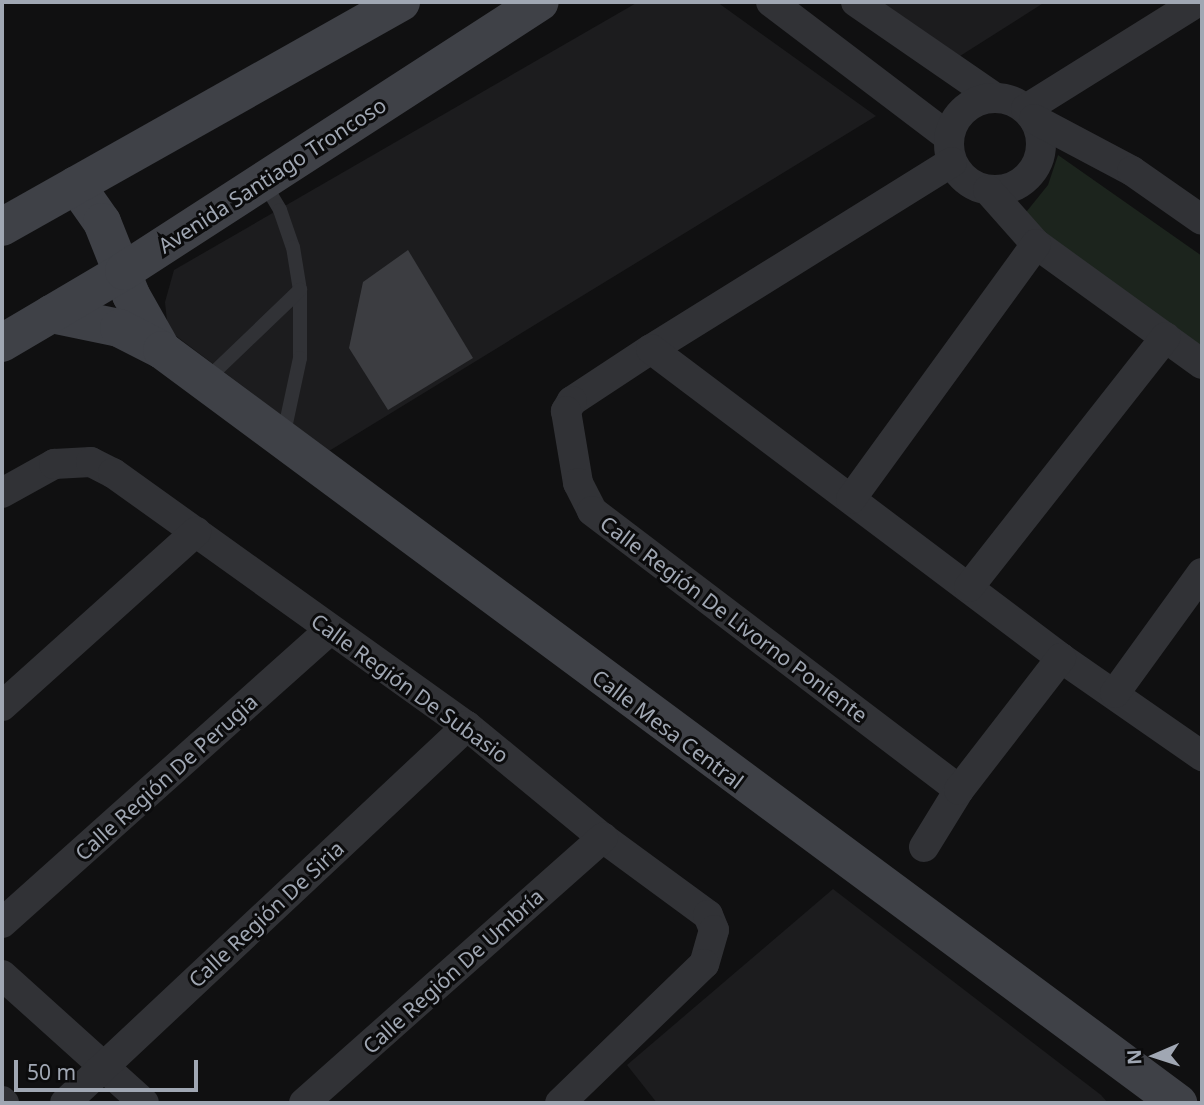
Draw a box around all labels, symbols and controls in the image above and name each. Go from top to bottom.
street label: Avenida Santiago Troncoso [153,92,391,258]
street label: Calle Región De Livorno Poniente [595,510,873,728]
street label: Calle Región De Subasio [306,608,514,768]
street label: Calle Mesa Central [588,664,748,794]
street label: Calle Región De Perugia [70,689,262,865]
street label: Calle Región De Siria [183,836,349,992]
street label: Calle Región De Umbría [358,883,548,1059]
north arrow [1120,1021,1190,1091]
scale bar [18,1046,201,1090]
text: N [1121,1049,1147,1066]
text: 50 m [27,1058,76,1086]

